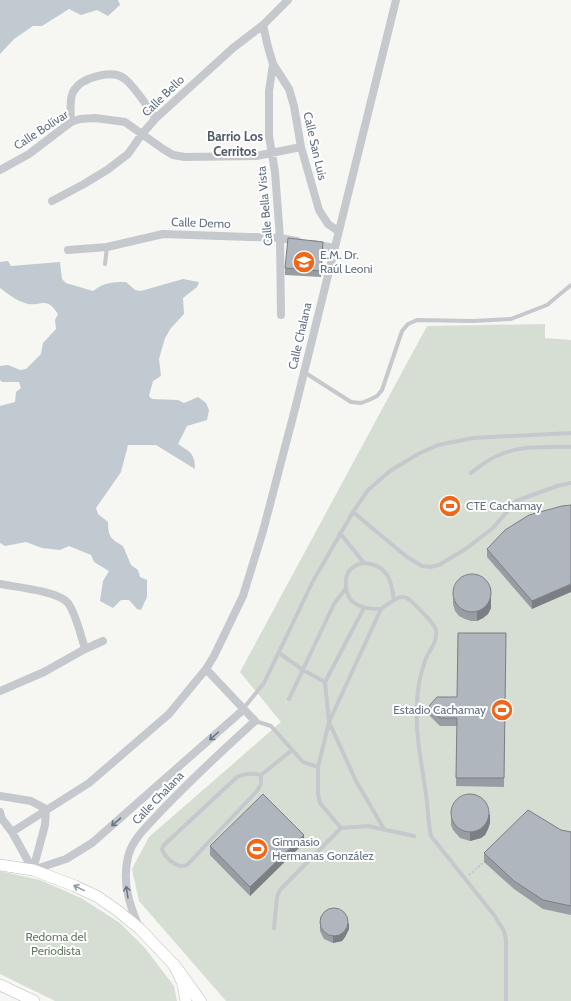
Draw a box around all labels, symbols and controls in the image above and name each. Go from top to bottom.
street label: Calle Bello [138,72,187,119]
street label: Calle Bolívar [11,106,71,153]
street label: Calle San Luis [300,110,331,181]
district label: Barrio Los Cerritos [207,128,263,159]
street label: Calle Bella Vista [254,165,275,247]
street label: Calle Demo [171,214,231,231]
place label: E.M. Dr. Raúl Leoni [320,247,373,276]
school or university icon: E.M. Dr. Raúl Leoni [291,249,317,275]
street label: Calle Chalana [285,301,315,371]
sports icon: CTE Cachamay [437,493,463,519]
place label: CTE Cachamay [466,498,542,513]
sports icon: Estadio Cachamay [489,697,515,723]
place label: Estadio Cachamay [393,702,486,717]
one-way arrow [208,731,219,740]
street label: Calle Chalana [129,768,187,827]
one-way arrow [111,817,122,826]
place label: Gimnasio Hermanas González [272,834,374,863]
sports icon: Gimnasio Hermanas González [244,836,270,862]
one-way arrow [74,884,86,891]
one-way arrow [123,886,131,899]
park label: Redoma del Periodista [25,929,87,958]

